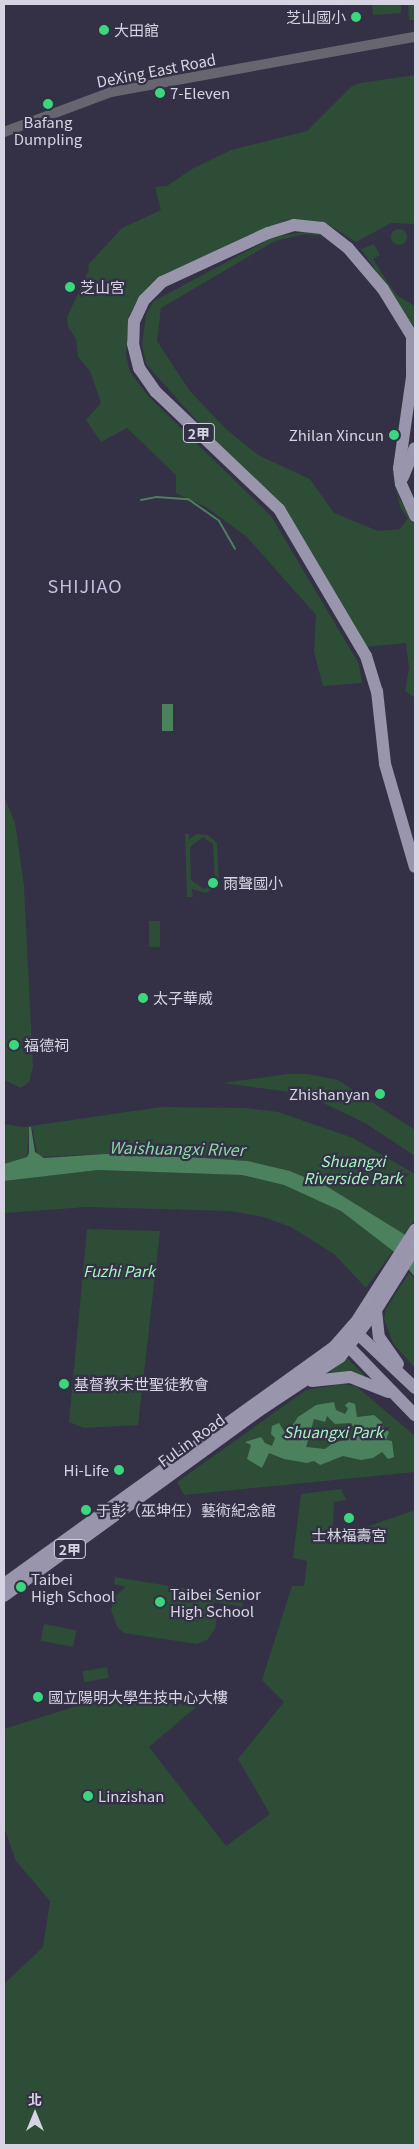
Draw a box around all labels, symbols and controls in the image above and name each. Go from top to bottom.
place label: 芝山國小 [286,8,346,26]
marker: 芝山國小 [350,11,362,23]
place label: 大田館 [114,21,159,39]
marker: 大田館 [98,24,110,36]
street label: DeXing East Road [95,50,217,90]
place label: 7-Eleven [170,84,230,102]
marker: 7-Eleven [154,87,166,99]
marker: Bafang Dumpling [42,98,54,110]
place label: Bafang Dumpling [14,112,82,147]
place label: 芝山宮 [80,278,125,296]
marker: 芝山宮 [64,281,76,293]
road number: 2甲 [183,422,215,444]
place label: Zhilan Xincun [289,426,384,444]
marker: Zhilan Xincun [388,429,400,441]
district label: SHIJIAO [47,574,123,596]
place label: 雨聲國小 [223,874,283,892]
marker: 雨聲國小 [207,877,219,889]
place label: 太子華威 [153,989,213,1007]
marker: 太子華威 [137,992,149,1004]
place label: 福德祠 [24,1036,69,1054]
marker: 福德祠 [8,1039,20,1051]
place label: Zhishanyan [289,1085,370,1103]
marker: Zhishanyan [374,1088,386,1100]
water label: Waishuangxi River [109,1137,245,1159]
park label: Shuangxi Riverside Park [304,1151,402,1186]
park label: Fuzhi Park [83,1262,155,1280]
place label: 基督教末世聖徒教會 [74,1375,209,1393]
marker: 基督教末世聖徒教會 [58,1378,70,1390]
street label: FuLin Road [154,1410,228,1470]
park label: Shuangxi Park [283,1423,383,1441]
place label: Hi-Life [64,1461,109,1479]
marker: Hi-Life [113,1464,125,1476]
place label: 于彭（巫坤任）藝術紀念館 [96,1501,276,1519]
marker: 于彭（巫坤任）藝術紀念館 [80,1504,92,1516]
marker: 士林福壽宮 [343,1512,355,1524]
place label: 士林福壽宮 [312,1526,386,1544]
road number: 2甲 [54,1538,86,1560]
place label: Taibei High School [31,1569,115,1604]
marker: Taibei High School [15,1581,27,1593]
place label: Taibei Senior High School [170,1584,261,1619]
marker: Taibei Senior High School [154,1596,166,1608]
place label: 國立陽明大學生技中心大樓 [48,1688,228,1706]
marker: 國立陽明大學生技中心大樓 [32,1691,44,1703]
place label: Linzishan [98,1787,164,1805]
marker: Linzishan [82,1790,94,1802]
north arrow [10,2089,60,2139]
text: 北 [28,2089,42,2109]

